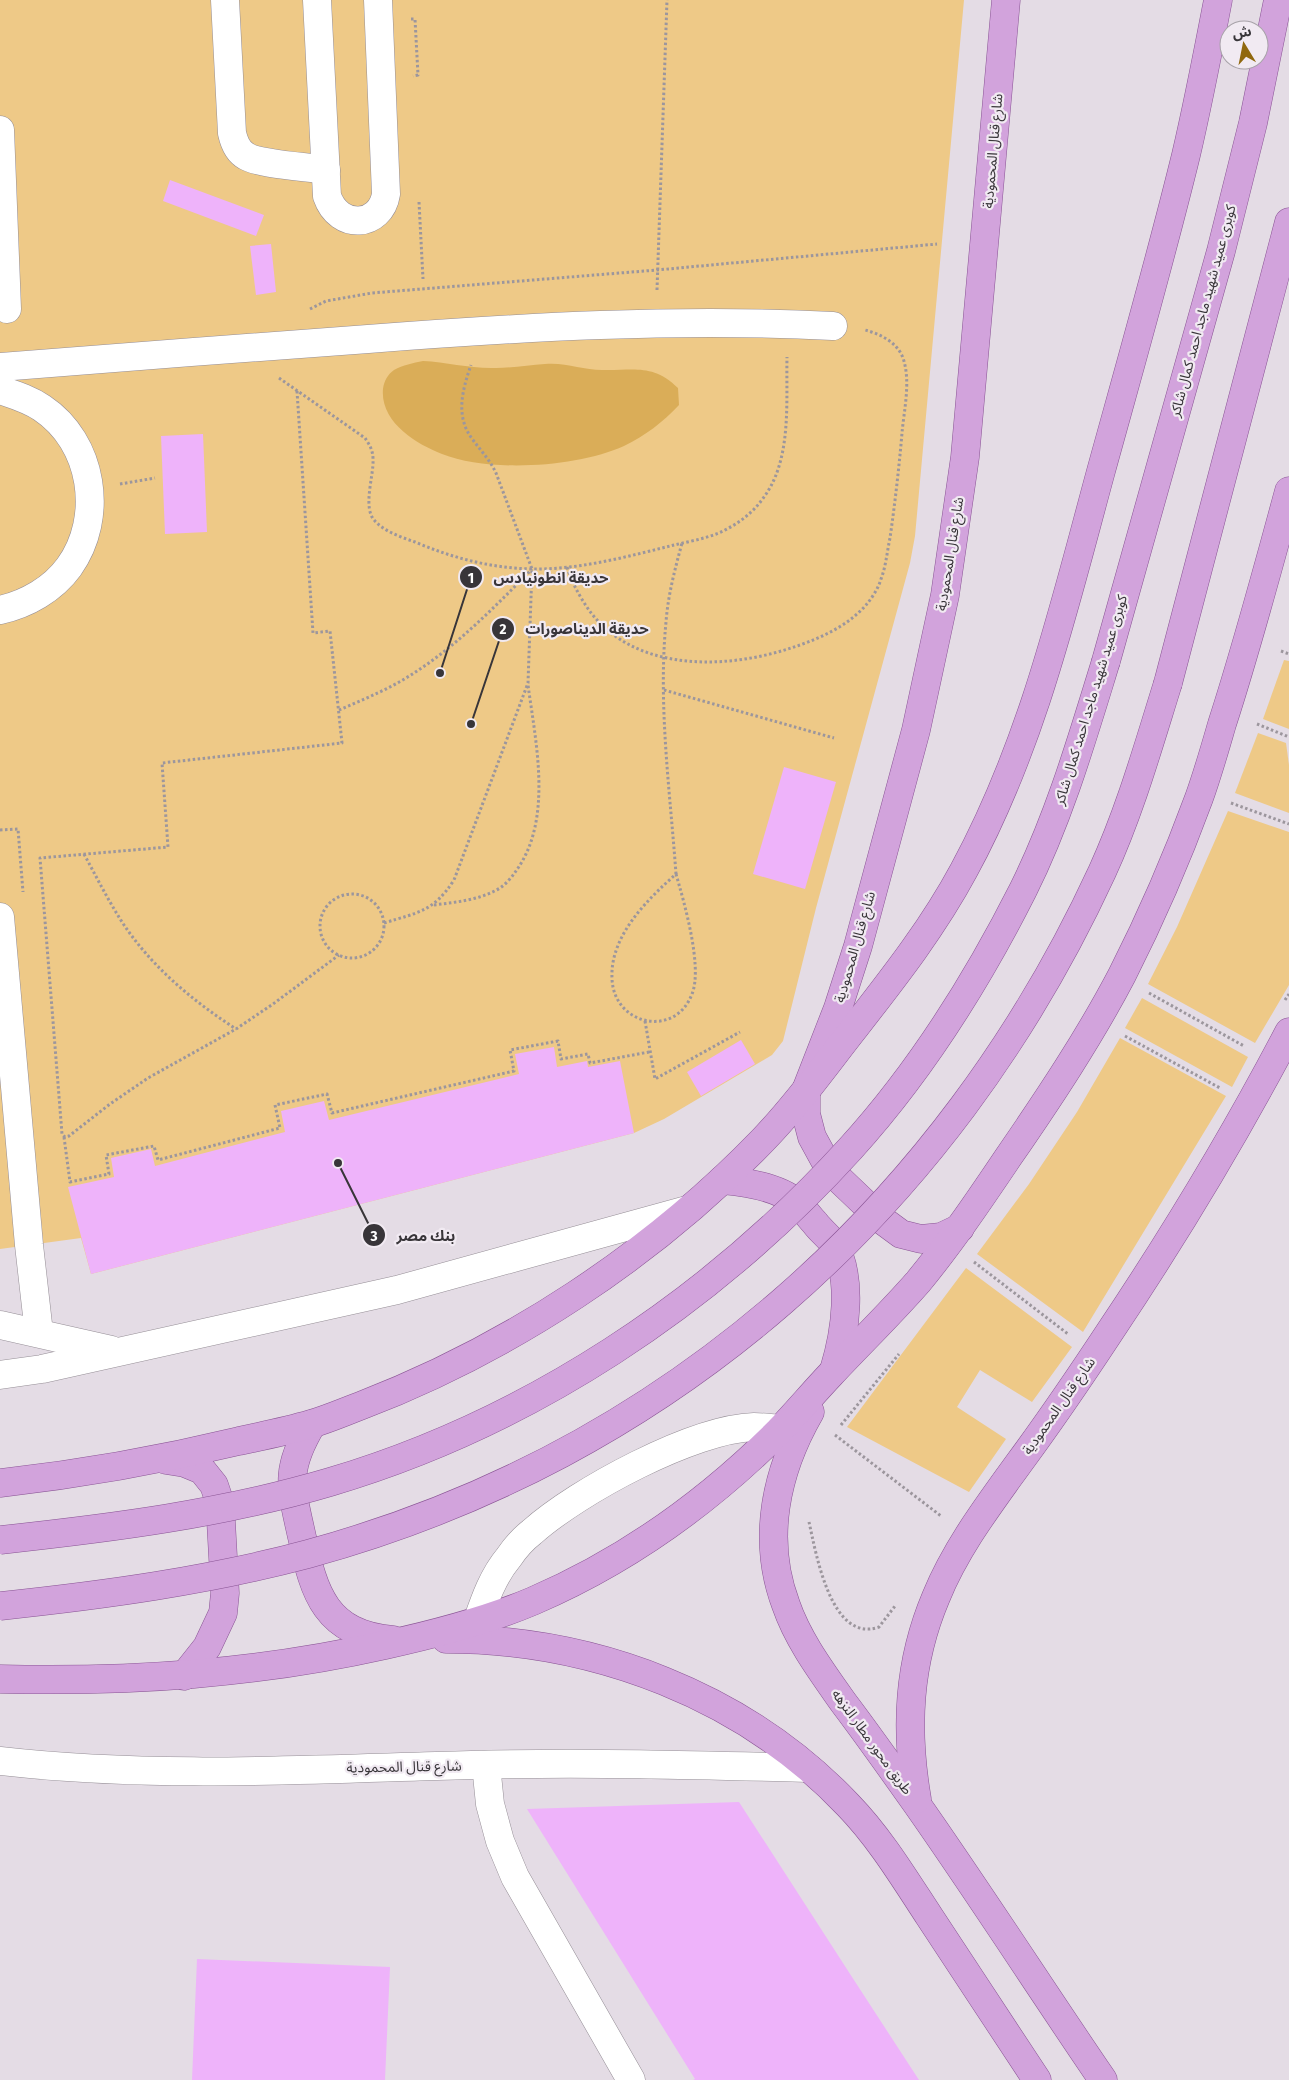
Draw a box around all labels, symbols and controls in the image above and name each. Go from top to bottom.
north arrow [1219,20,1269,70]
text: ش [1231,23,1253,43]
street label: شارع قنال المحمودية [980,93,1008,209]
street label: كوبرى عميد شهيد ماجد احمد كمال شاكر [1166,203,1240,420]
street label: شارع قنال المحمودية [933,496,969,612]
callout: حديقة انطونيادس [459,562,619,592]
text: 1 [468,569,474,587]
text: حديقة انطونيادس [494,569,609,587]
street label: كوبرى عميد شهيد ماجد احمد كمال شاكر [1051,593,1131,808]
callout: حديقة الديناصورات [490,614,659,644]
text: 2 [499,620,507,638]
text: حديقة الديناصورات [525,620,649,638]
street label: شارع قنال المحمودية [831,889,881,1005]
callout: بنك مصر [361,1220,465,1250]
text: 3 [369,1227,378,1245]
text: بنك مصر [396,1227,455,1245]
street label: شارع قنال المحمودية [1019,1354,1101,1459]
street label: طريق محور مطار النزهه [827,1686,916,1799]
street label: شارع قنال المحمودية [346,1757,462,1779]

